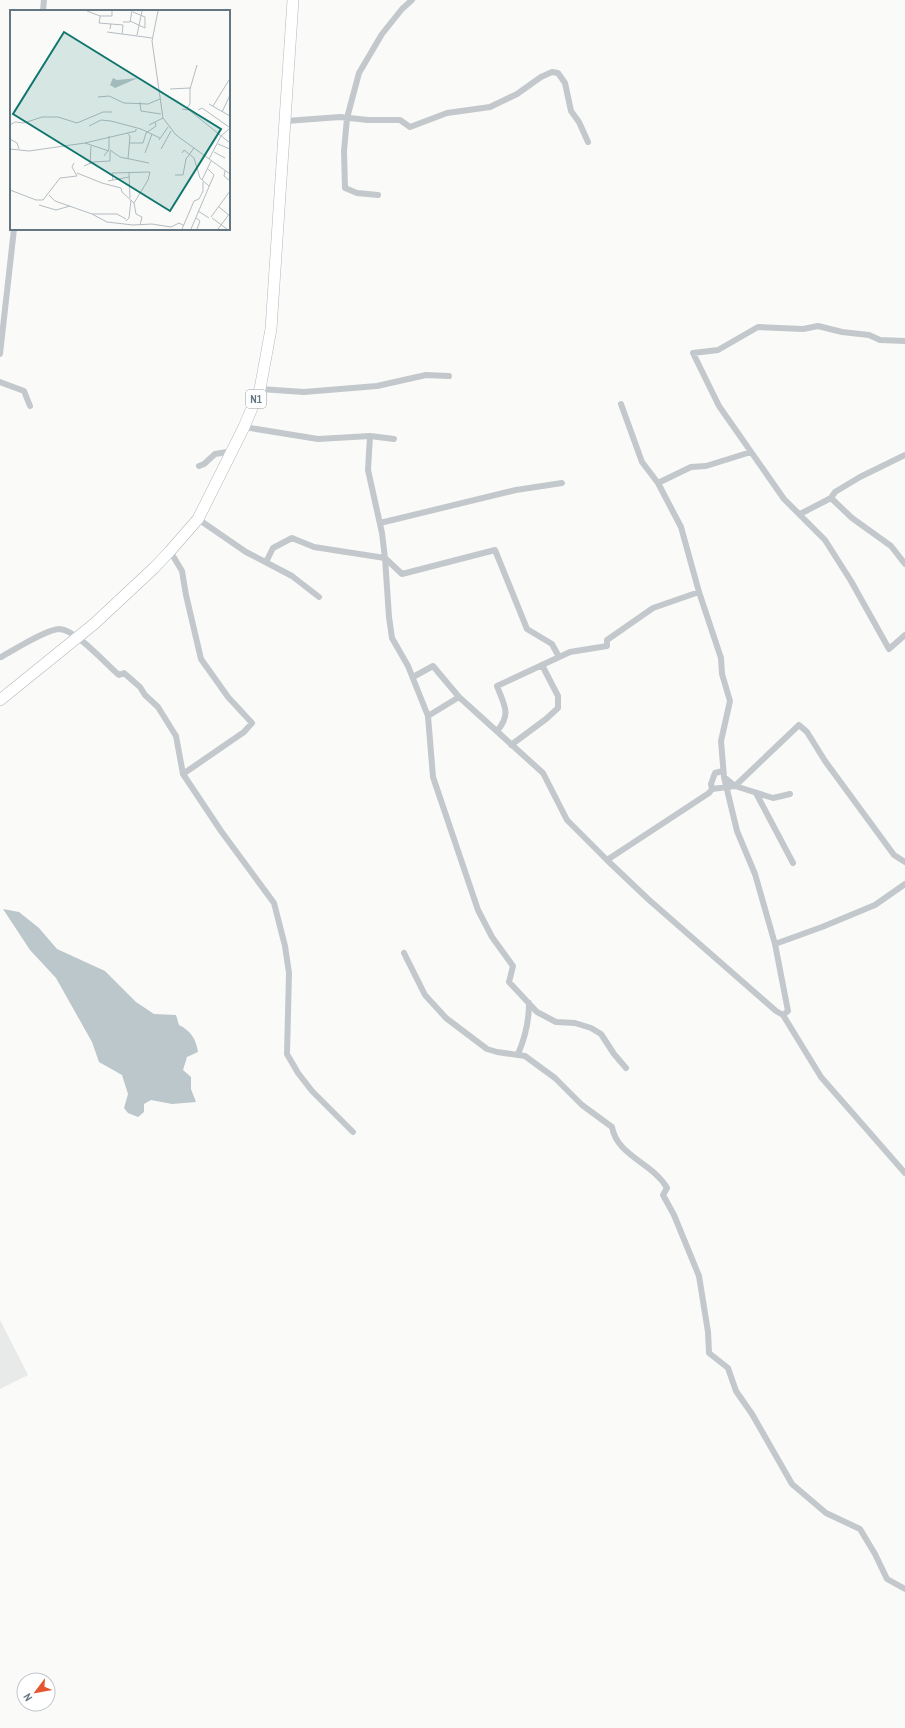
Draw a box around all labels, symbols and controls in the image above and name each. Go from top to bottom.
inset map [10,10,230,230]
road number: N1 [246,390,266,408]
north arrow [16,1672,56,1712]
text: N [20,1691,35,1704]

